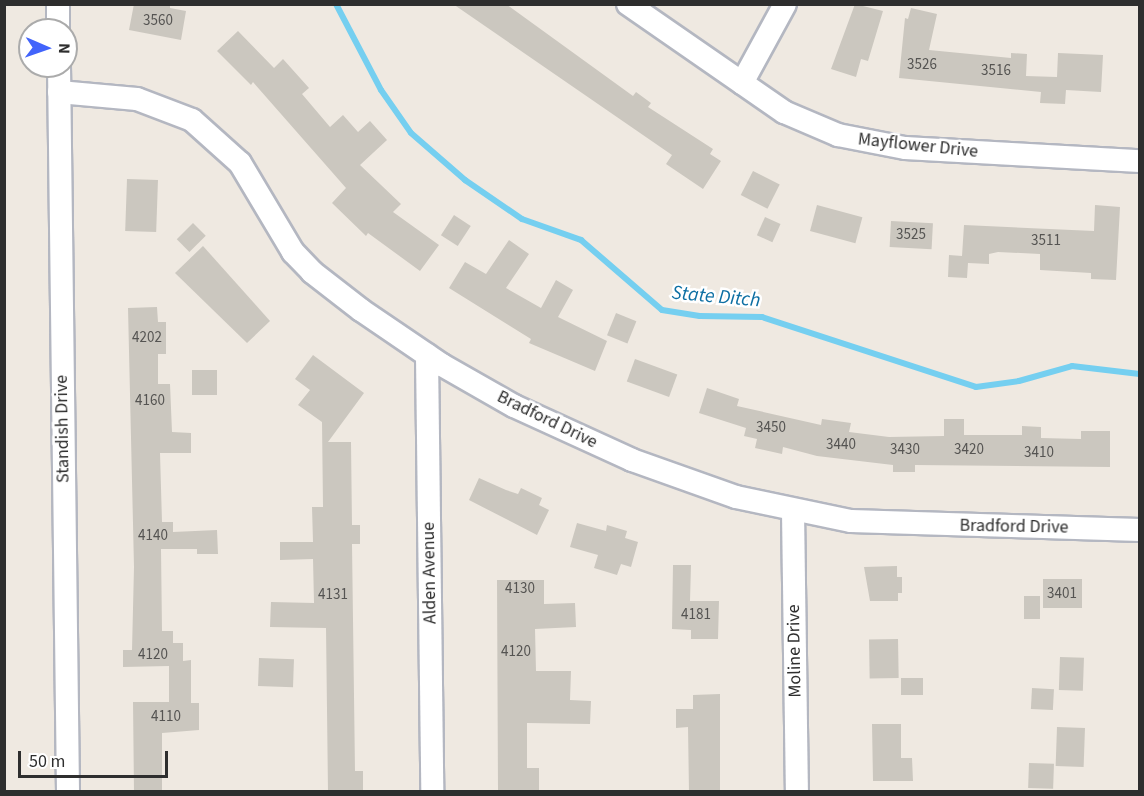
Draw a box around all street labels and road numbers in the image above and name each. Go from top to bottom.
street label: Mayflower Drive [857,129,979,163]
street label: Standish Drive [51,375,75,483]
street label: Bradford Drive [493,386,601,454]
street label: Bradford Drive [959,515,1069,539]
street label: Alden Avenue [418,522,442,624]
street label: Moline Drive [783,604,807,698]

